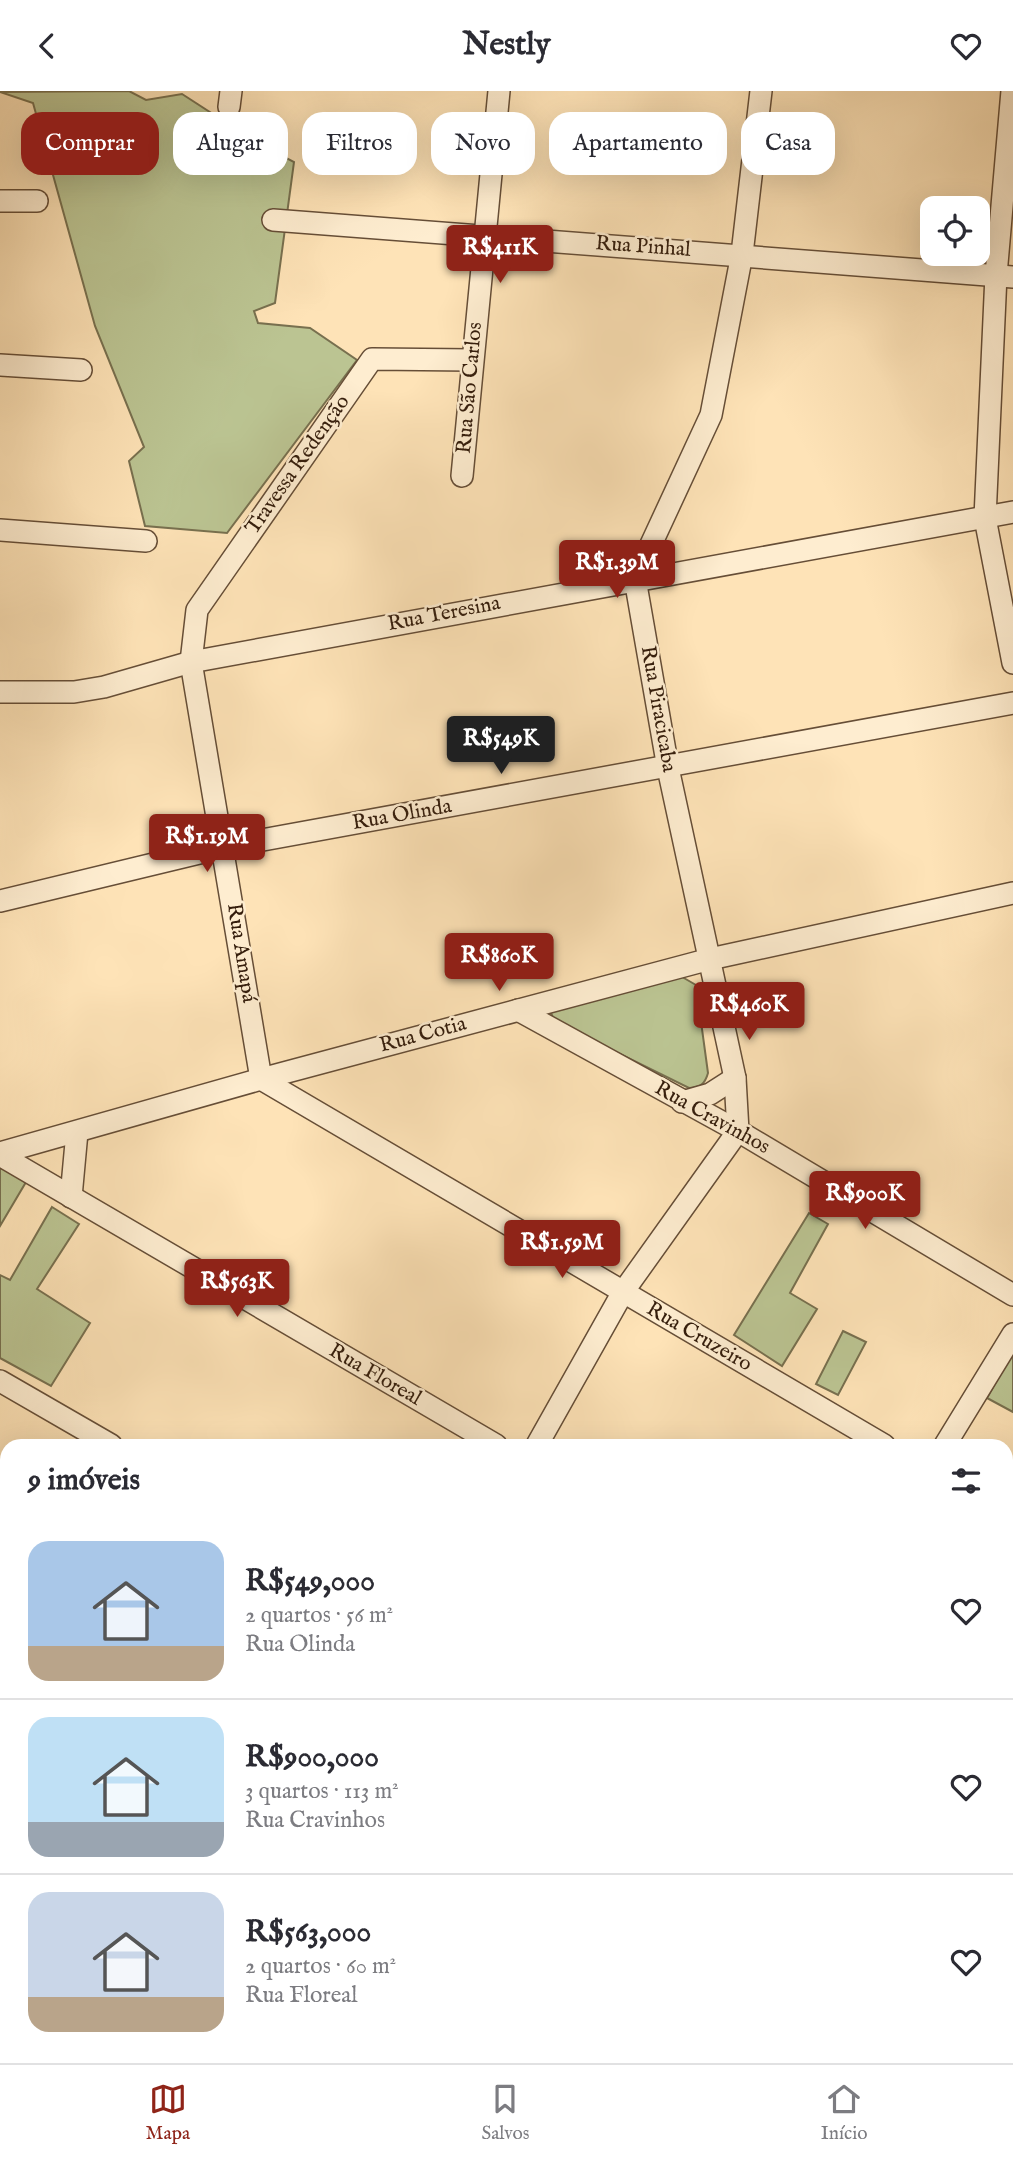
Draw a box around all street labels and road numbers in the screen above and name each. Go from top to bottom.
street label: Rua Pinhal [594,230,692,264]
street label: Rua São Carlos [451,321,489,455]
street label: Travessa Redenção [240,390,356,540]
street label: Rua Teresina [385,590,504,638]
street label: Rua Piracicaba [634,644,683,775]
street label: Rua Olinda [350,793,455,837]
street label: Rua Amapá [220,901,262,1006]
street label: Rua Cotia [377,1010,470,1060]
street label: Rua Cravinhos [650,1075,774,1161]
street label: Rua Cruzeiro [641,1296,757,1378]
street label: Rua Floreal [324,1338,426,1413]

